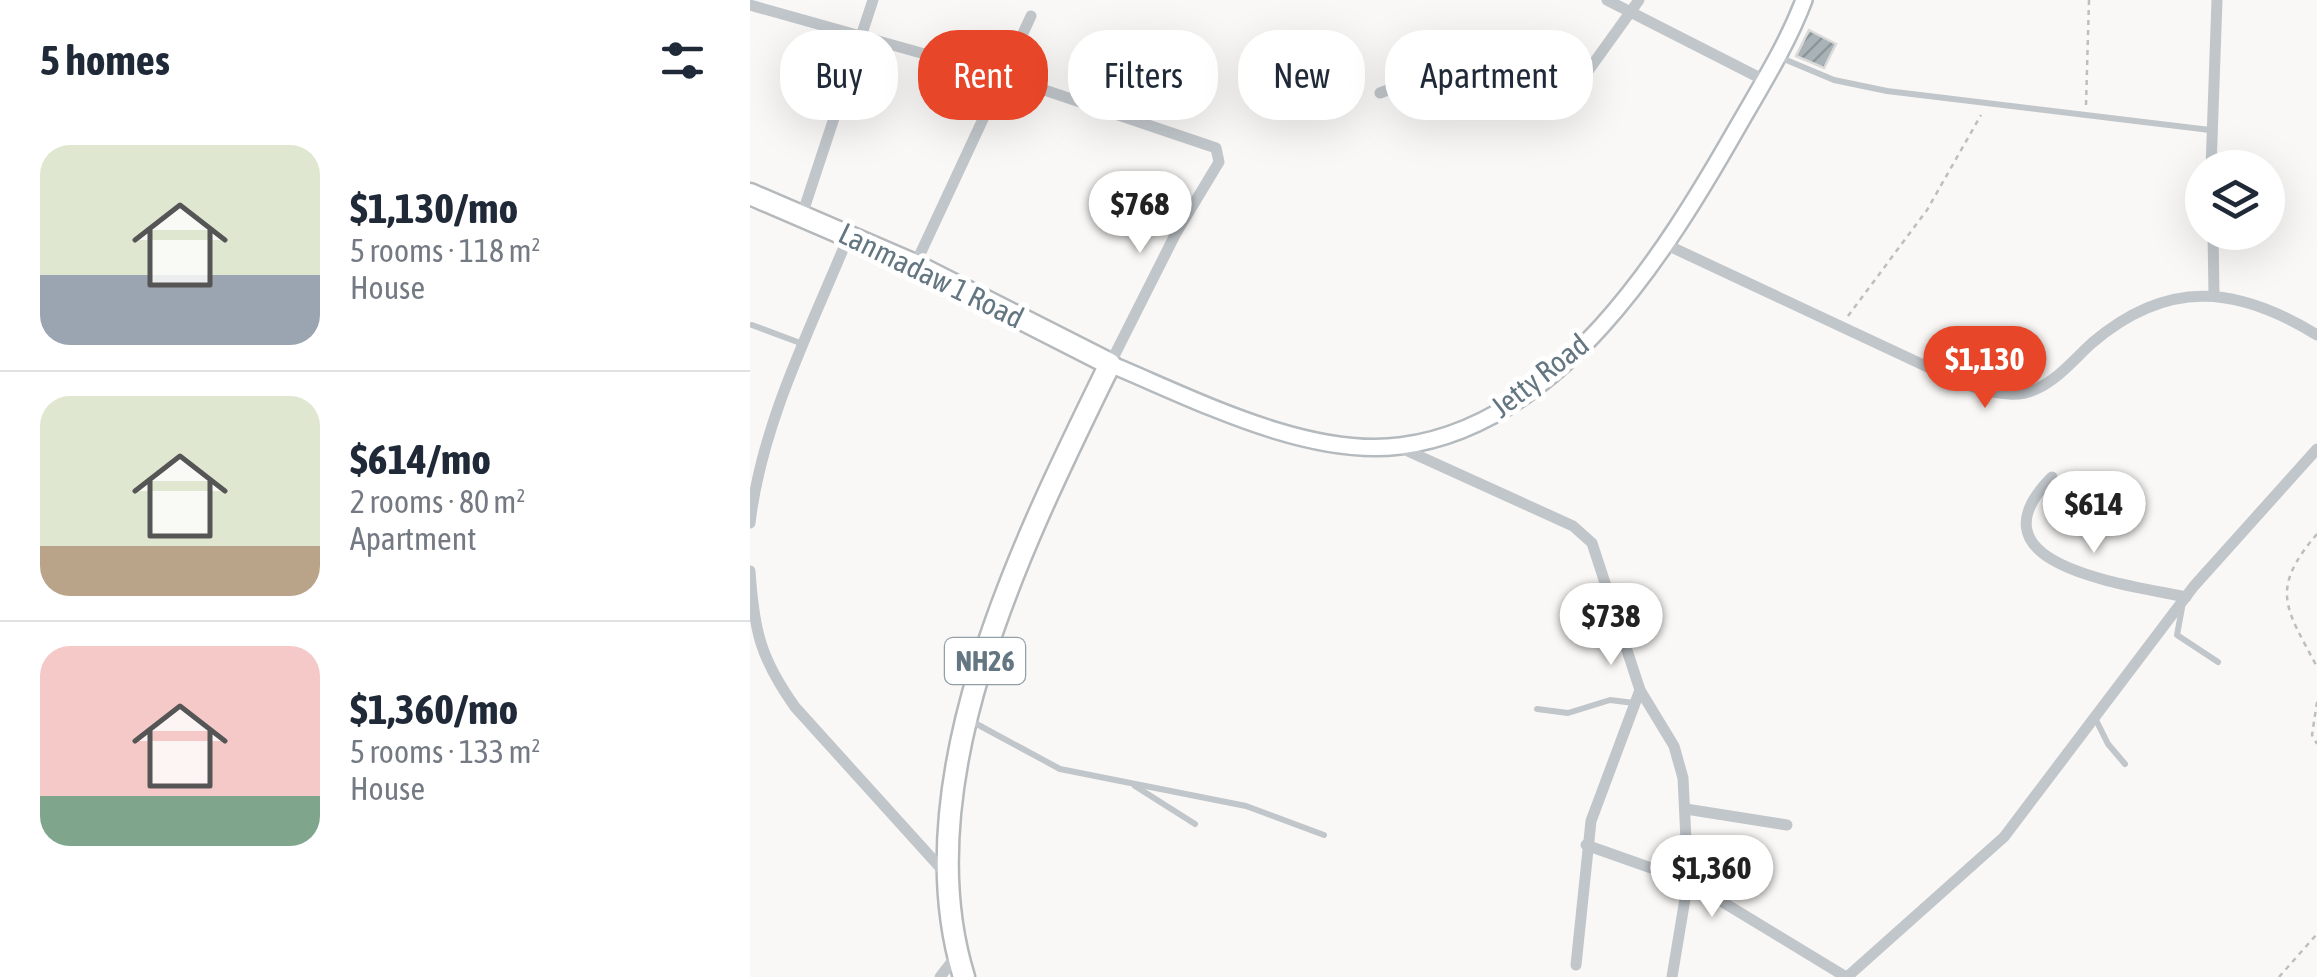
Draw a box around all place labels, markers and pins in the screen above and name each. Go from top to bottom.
pin: $768 [1081,171,1199,256]
pin: $1,130 [1904,326,2066,411]
pin: $614 [2035,471,2153,556]
pin: $738 [1552,583,1670,668]
pin: $1,360 [1631,835,1793,920]

